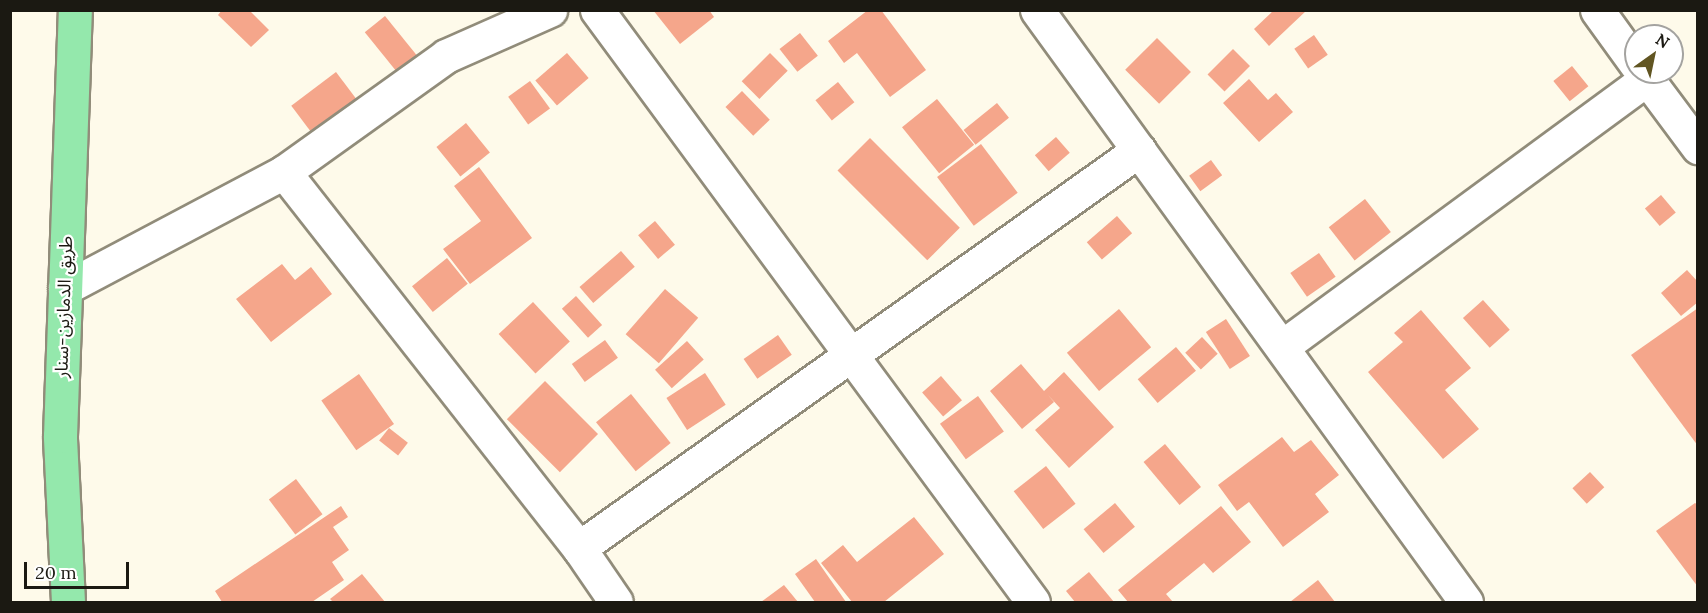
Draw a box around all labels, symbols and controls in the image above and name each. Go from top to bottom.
north arrow [1624,24,1684,84]
text: N [1652,29,1673,52]
street label: طريق الدمازين-سنار [51,236,77,378]
scale bar [27,550,132,588]
text: 20 m [35,561,77,584]

